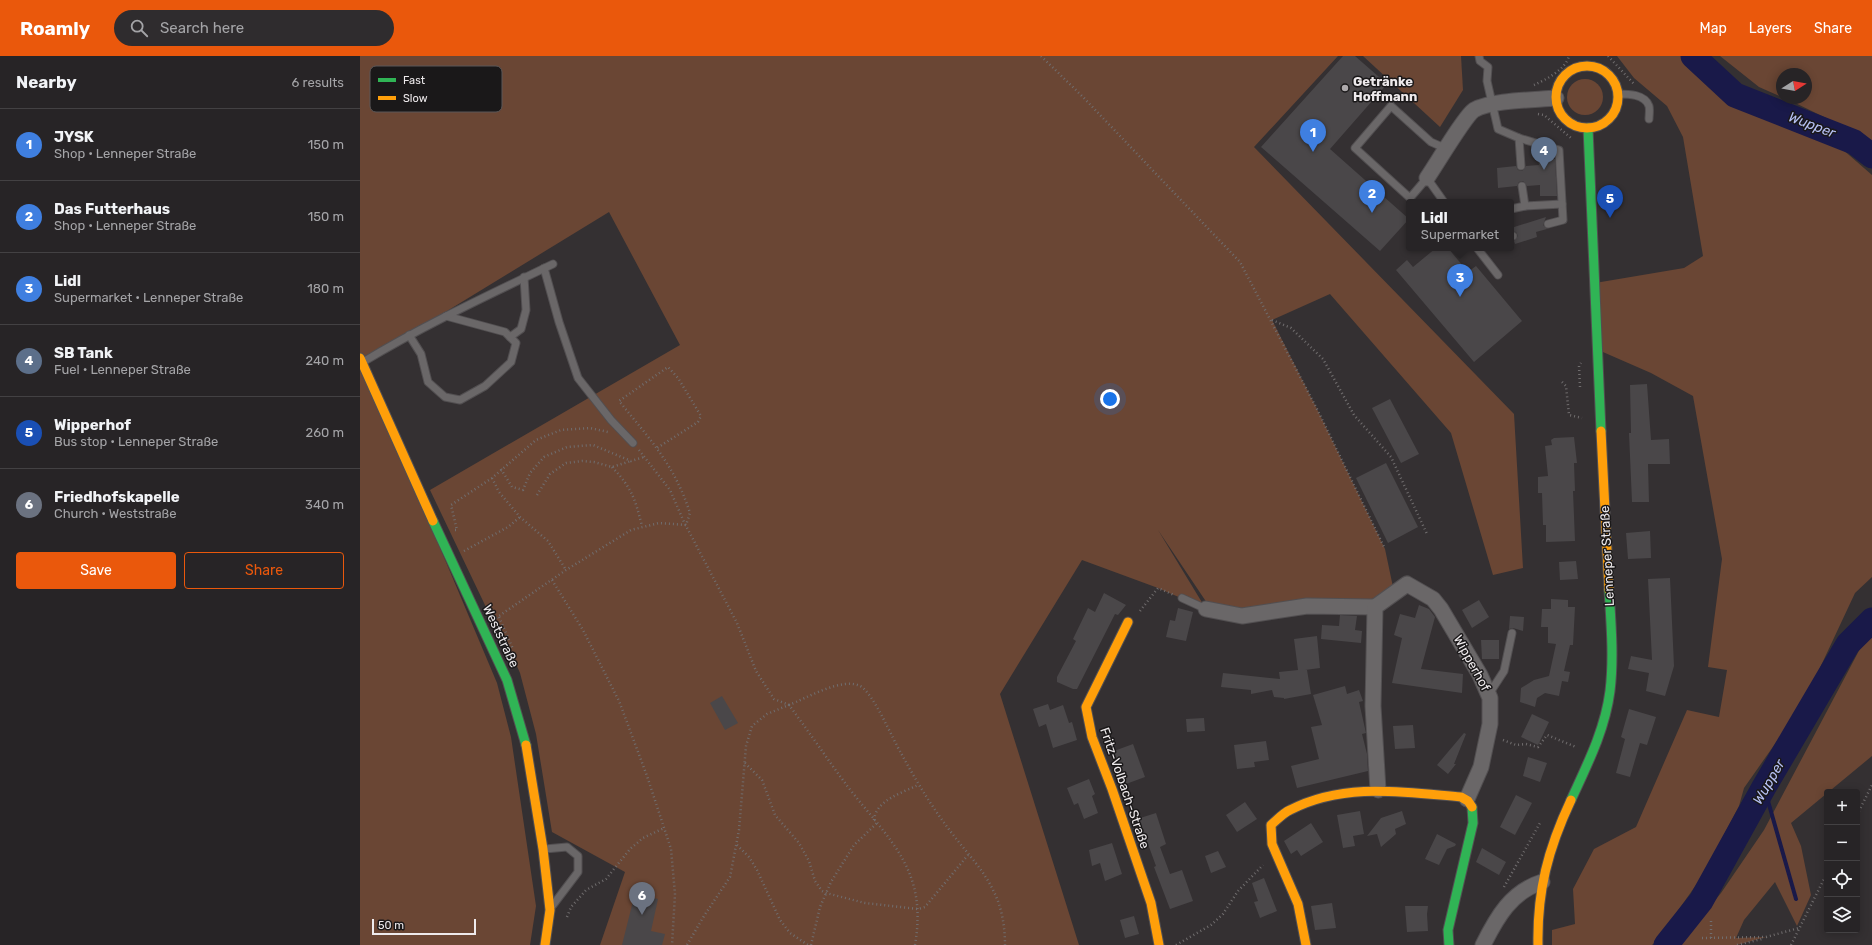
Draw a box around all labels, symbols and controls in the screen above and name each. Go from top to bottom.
search box [114,10,394,46]
text: Roamly [20,17,90,40]
icon: search [128,17,150,39]
text: Search here [160,19,244,37]
text: Map [1700,20,1727,37]
text: Layers [1749,20,1792,37]
text: Share [1814,20,1852,37]
legend [370,66,502,112]
north arrow [1776,68,1812,104]
text: Nearby [16,72,77,92]
text: Fast [403,74,426,87]
place label: Getränke Hoffmann [1353,74,1417,104]
text: 6 results [292,75,344,90]
marker: Getränke Hoffmann [1340,83,1350,93]
text: Slow [403,92,428,105]
water label: Wupper [1786,108,1839,142]
pin: 1 [1300,119,1326,152]
text: JYSK [54,128,94,146]
text: 1 [26,137,32,152]
text: 150 m [308,137,344,152]
pin: 4 [1531,137,1557,170]
text: Shop · Lenneper Straße [54,146,196,161]
pin: 2 [1359,180,1385,213]
pin: 5 [1597,185,1623,218]
popup [1406,199,1514,251]
text: Das Futterhaus [54,200,170,218]
text: 2 [25,209,33,224]
text: 150 m [308,209,344,224]
text: Lidl [1421,209,1448,227]
text: Shop · Lenneper Straße [54,218,196,233]
text: Supermarket [1421,227,1499,242]
pin: 3 [1447,264,1473,297]
text: Lidl [54,272,81,290]
text: 3 [25,281,33,296]
text: 180 m [307,281,344,296]
text: Supermarket · Lenneper Straße [54,290,243,305]
text: SB Tank [54,344,113,362]
text: 4 [25,353,33,368]
text: 240 m [305,353,344,368]
text: Fuel · Lenneper Straße [54,362,191,377]
your location [1100,389,1120,409]
text: Wipperhof [54,416,131,434]
text: 5 [25,425,33,440]
text: 260 m [306,425,344,440]
text: Bus stop · Lenneper Straße [54,434,218,449]
text: Friedhofskapelle [54,488,180,506]
text: 6 [25,497,33,512]
text: 340 m [305,497,344,512]
street label: Lenneper Straße [1597,505,1617,607]
text: Church · Weststraße [54,506,177,521]
button: Save [16,552,176,589]
button: Share [184,552,344,589]
street label: Weststraße [480,602,522,670]
street label: Wipperhof [1451,632,1493,694]
street label: Fritz-Volbach-Straße [1097,725,1153,851]
water label: Wupper [1749,756,1789,808]
map controls [1824,789,1860,933]
button: + [1824,789,1860,825]
button: − [1824,825,1860,861]
button: locate [1824,861,1860,897]
pin: 6 [629,882,655,915]
button: layers [1824,897,1860,933]
scale bar [372,917,476,936]
text: 50 m [378,919,404,932]

